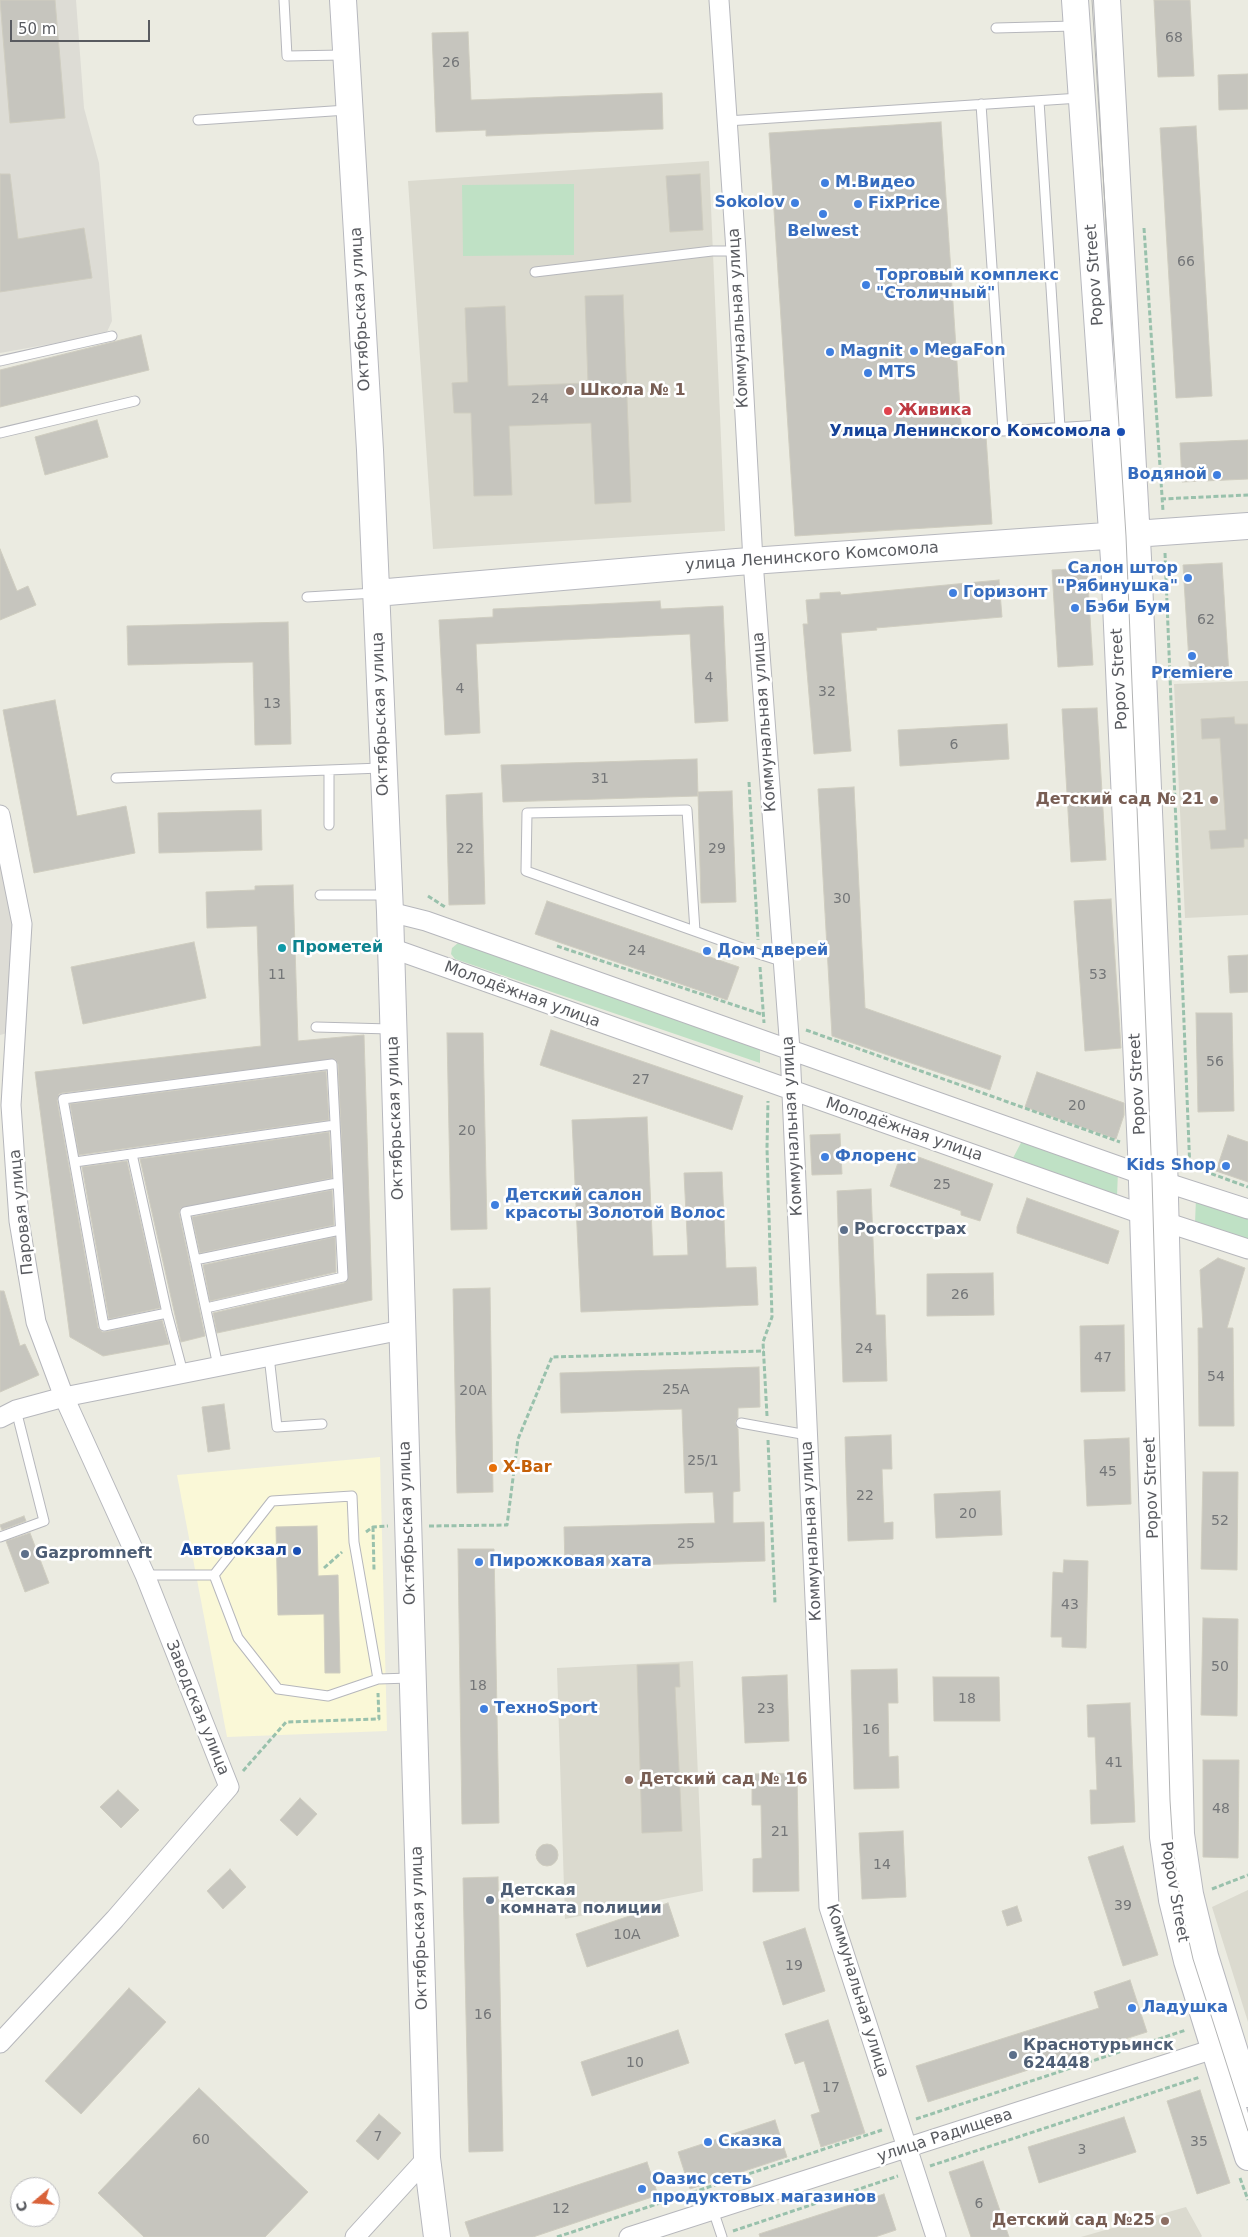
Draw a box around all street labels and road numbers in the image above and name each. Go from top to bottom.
street label: Popov Street [1082,223,1108,327]
street label: Октябрьская улица [347,226,375,392]
street label: Коммунальная улица [725,227,753,409]
street label: улица Ленинского Комсомола [684,539,940,575]
street label: Popov Street [1108,628,1132,730]
street label: Коммунальная улица [749,631,781,813]
street label: Октябрьская улица [369,632,393,796]
street label: Молодёжная улица [441,958,603,1032]
street label: Popov Street [1126,1033,1150,1135]
street label: Коммунальная улица [779,1035,807,1217]
street label: Октябрьская улица [384,1036,408,1200]
street label: Молодёжная улица [823,1094,985,1166]
street label: Паровая улица [6,1148,38,1276]
street label: Popov Street [1141,1437,1163,1539]
street label: Коммунальная улица [798,1440,826,1622]
street label: Октябрьская улица [396,1441,420,1605]
street label: Заводская улица [161,1638,233,1778]
street label: Popov Street [1156,1840,1192,1944]
street label: Октябрьская улица [408,1846,432,2010]
street label: Коммунальная улица [821,1902,893,2080]
street label: улица Радищева [875,2105,1015,2167]

